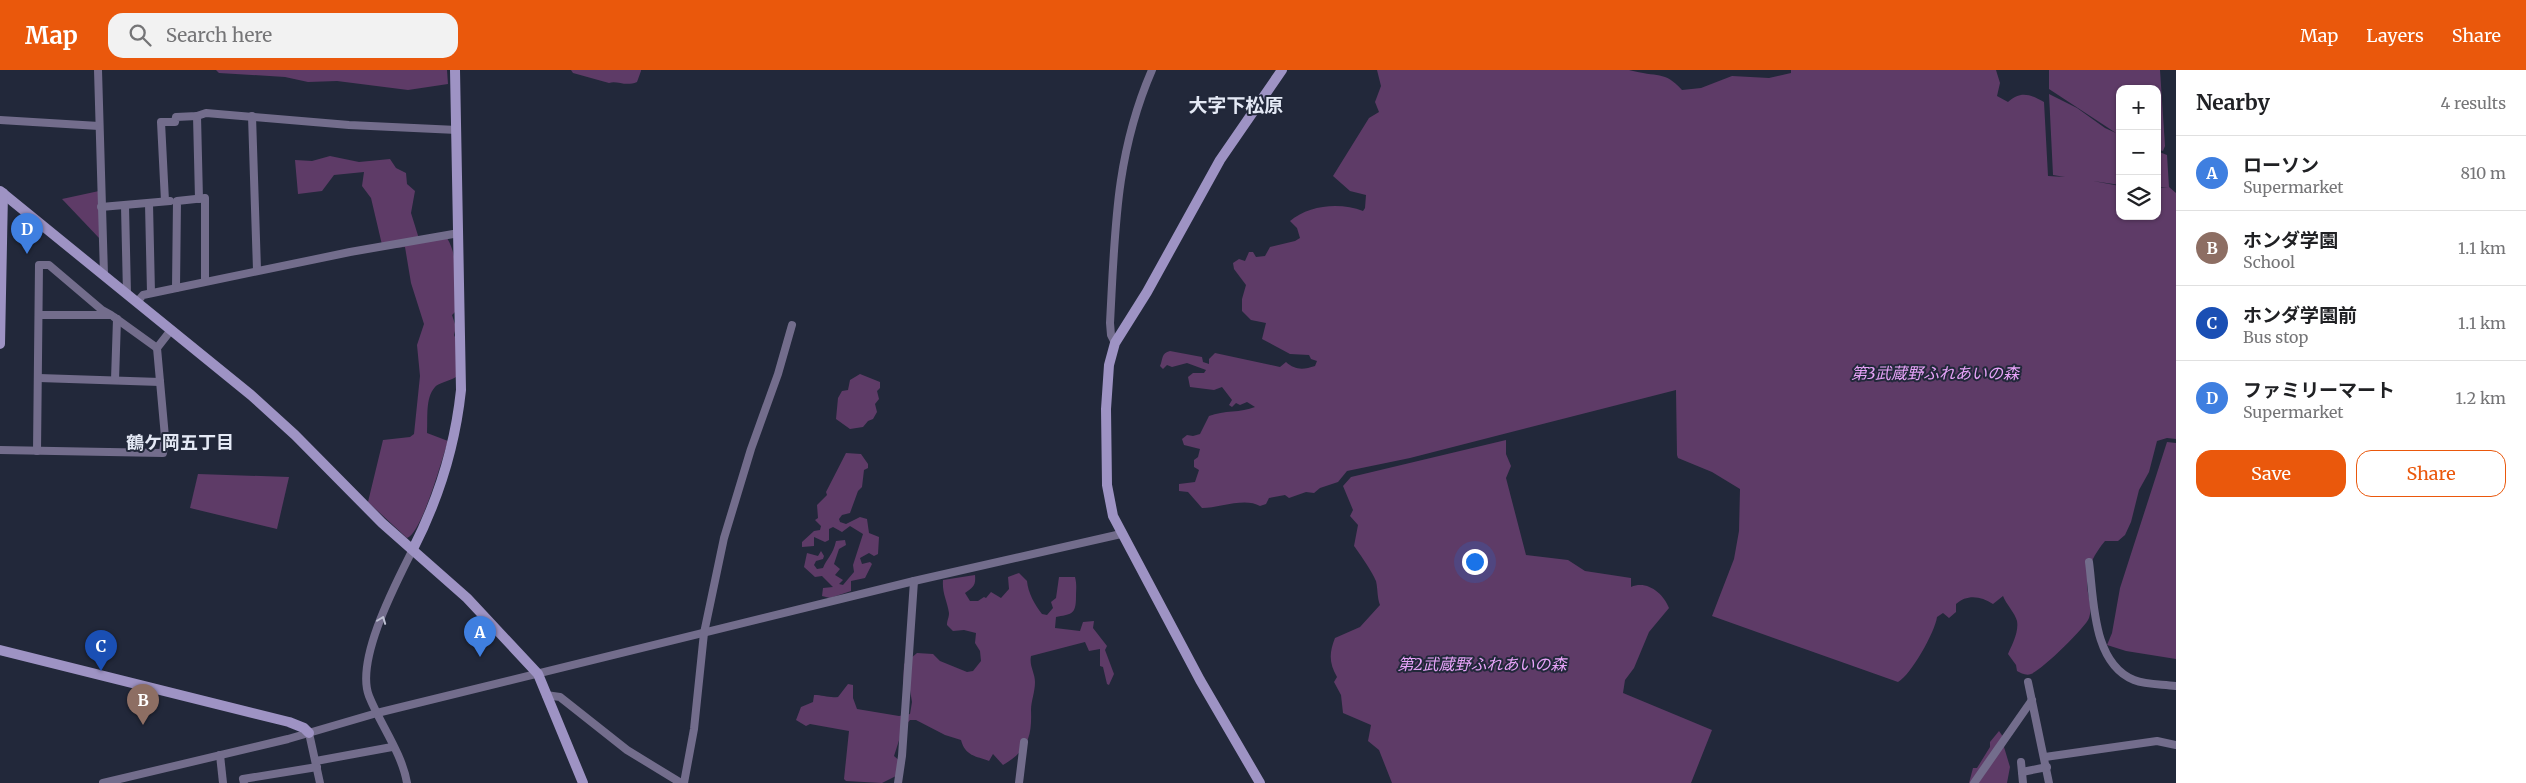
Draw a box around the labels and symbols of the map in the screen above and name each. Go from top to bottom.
district label: 大字下松原 [1188,93,1284,117]
pin: D [11,213,43,254]
park label: 第3武蔵野ふれあいの森 [1851,363,2021,383]
district label: 鶴ケ岡五丁目 [126,431,234,454]
your location [1462,549,1488,575]
one-way arrow [376,616,386,624]
pin: A [464,616,496,657]
pin: C [85,630,117,671]
park label: 第2武蔵野ふれあいの森 [1397,654,1569,674]
pin: B [127,684,159,725]

